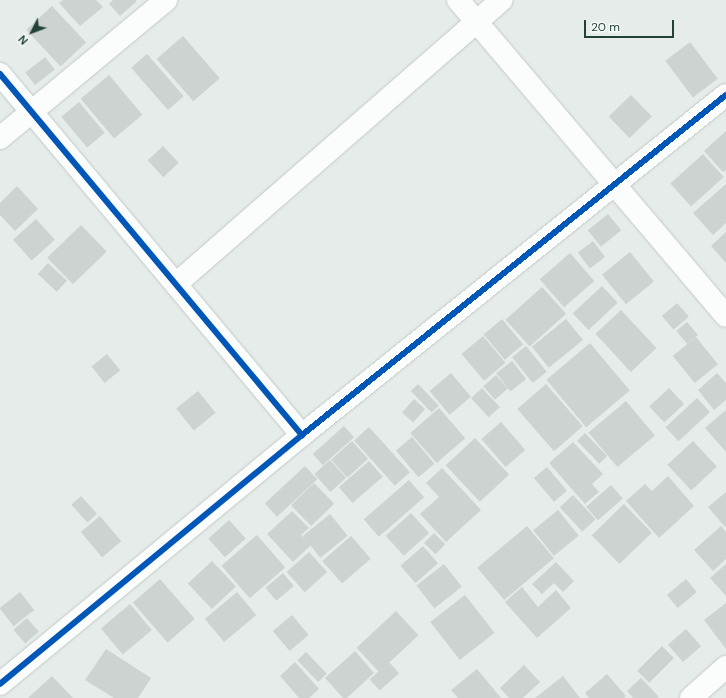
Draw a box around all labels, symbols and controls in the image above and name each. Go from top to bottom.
north arrow [12,12,52,52]
scale bar [586,12,676,38]
text: 20 m [591,19,620,35]
text: N [15,32,31,48]

